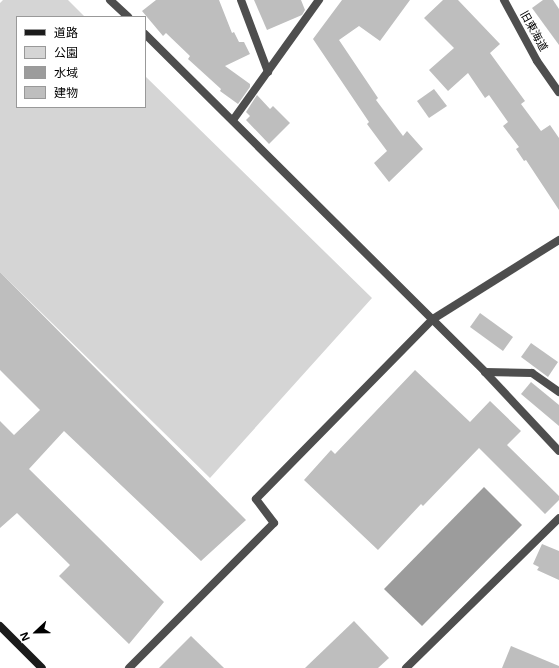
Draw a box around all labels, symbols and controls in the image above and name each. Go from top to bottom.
street label: 旧東海道 [518,9,550,53]
legend [16,16,146,108]
text: 道路 [54,24,78,41]
text: 公園 [54,44,78,61]
text: 水域 [54,64,78,81]
text: 建物 [54,84,78,101]
north arrow [16,612,56,652]
text: N [16,630,33,644]

